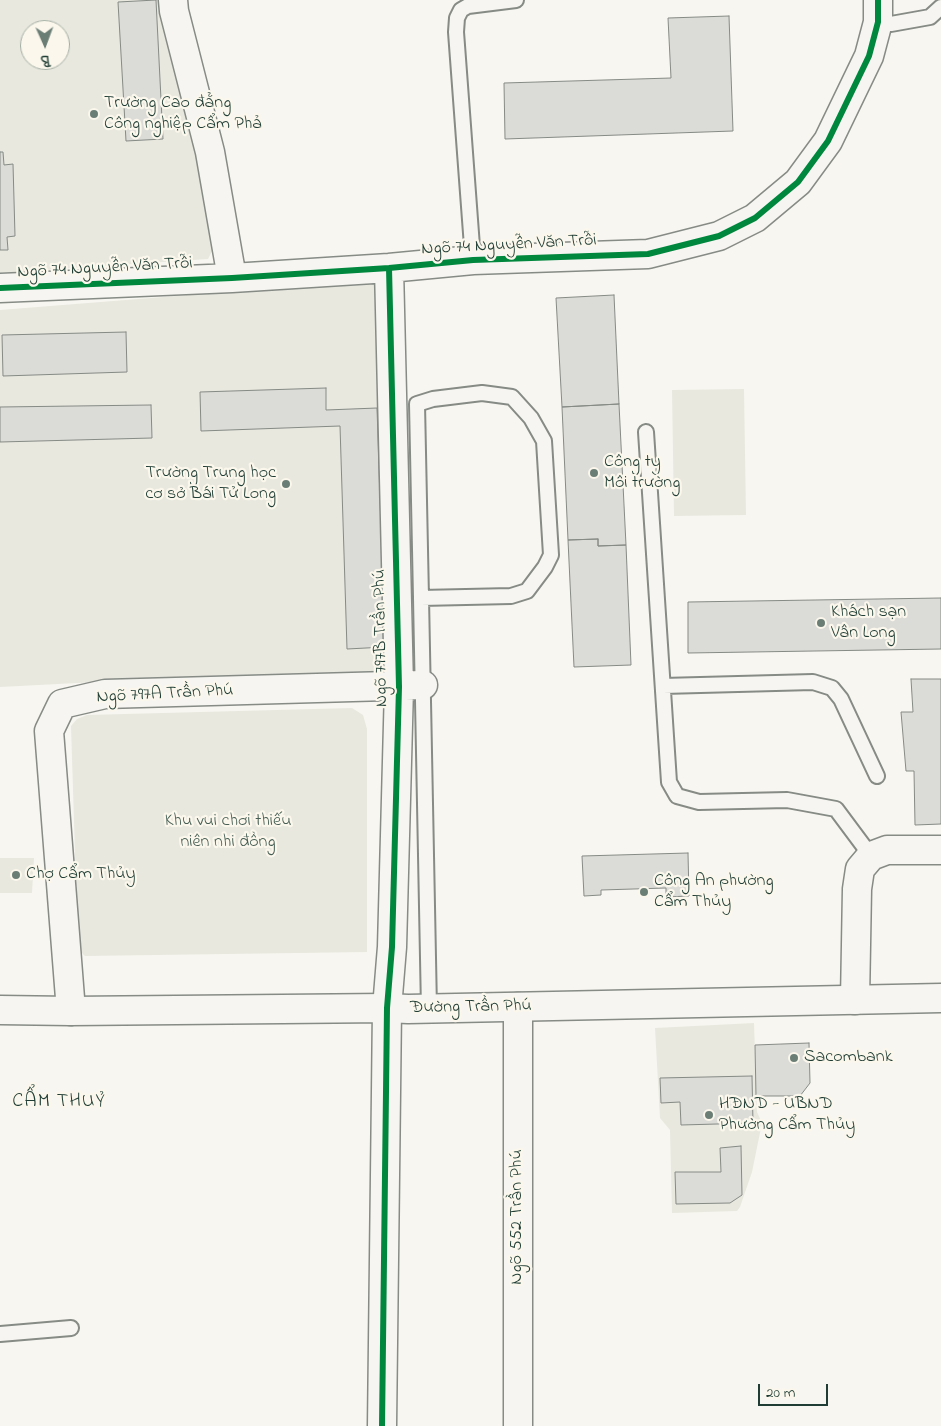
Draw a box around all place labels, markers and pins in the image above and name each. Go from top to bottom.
place label: Trường Cao đẳng Công nghiệp Cẩm Phả [104,93,261,136]
marker: Trường Cao đẳng Công nghiệp Cẩm Phả [88,108,100,120]
place label: Công ty Môi trường [604,452,680,494]
place label: Trường Trung học cơ sở Bái Tử Long [145,463,276,506]
marker: Công ty Môi trường [588,467,600,479]
marker: Trường Trung học cơ sở Bái Tử Long [280,478,292,490]
place label: Khách sạn Vân Long [831,602,906,644]
marker: Khách sạn Vân Long [815,617,827,629]
place label: Chợ Cẩm Thủy [26,864,135,886]
marker: Chợ Cẩm Thủy [10,869,22,881]
place label: Công An phường Cẩm Thủy [654,871,774,914]
marker: Công An phường Cẩm Thủy [638,886,650,898]
place label: Sacombank [804,1047,893,1069]
marker: Sacombank [788,1052,800,1064]
place label: HĐND - UBND Phường Cẩm Thủy [719,1094,855,1136]
marker: HĐND - UBND Phường Cẩm Thủy [703,1109,715,1121]

